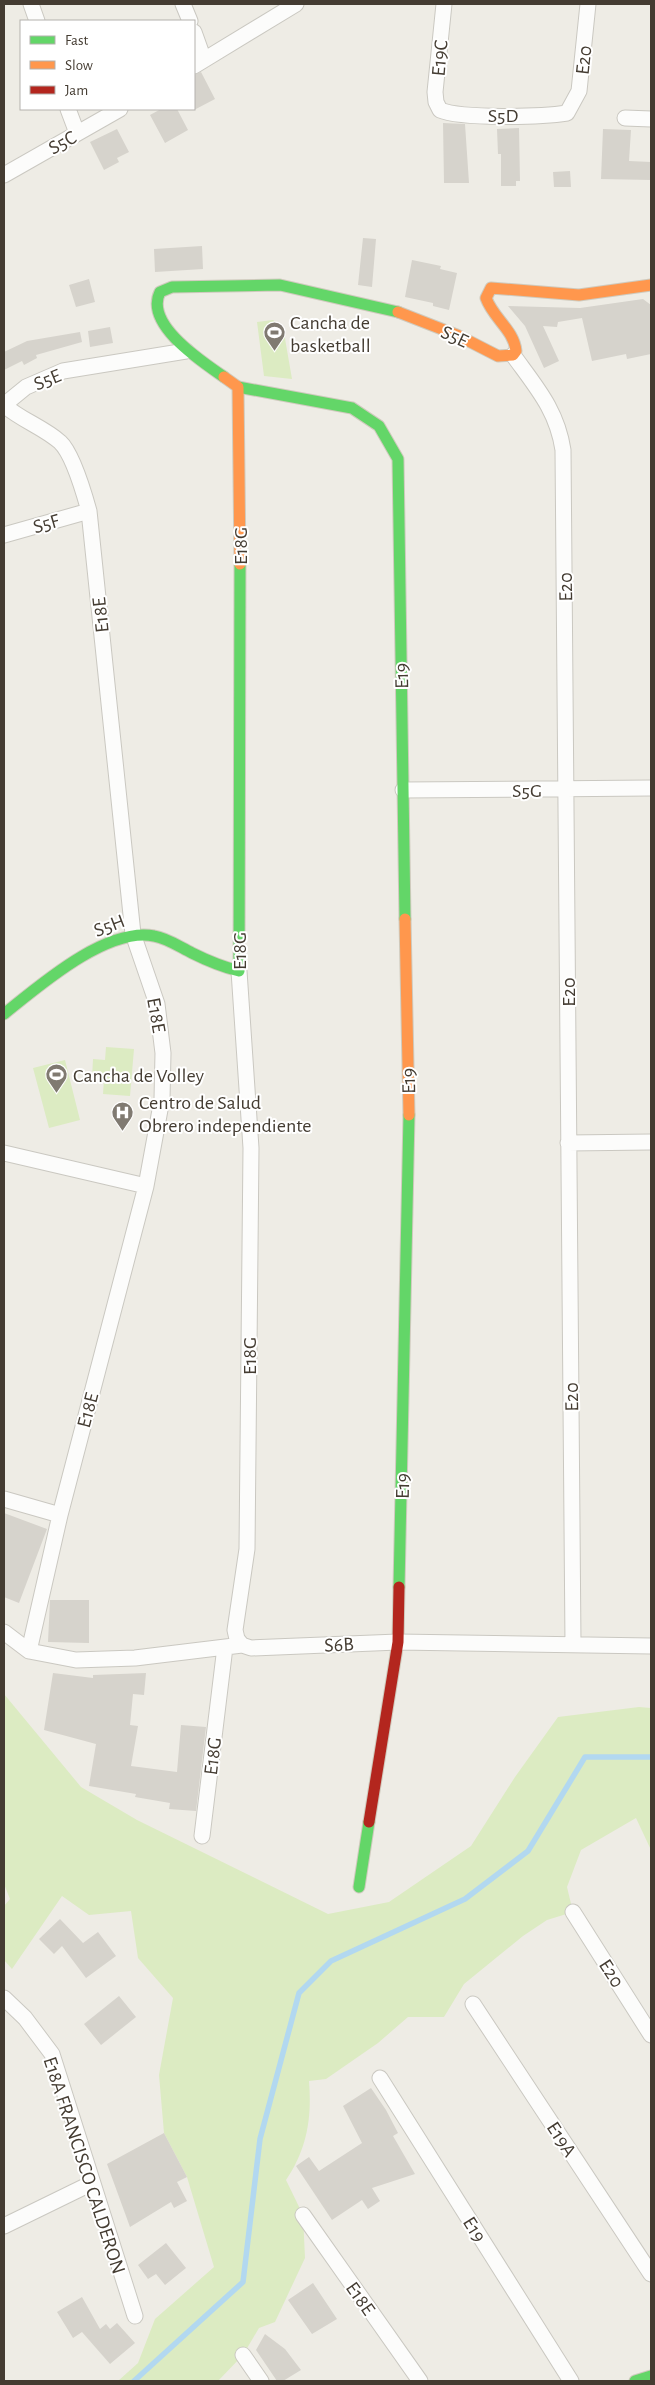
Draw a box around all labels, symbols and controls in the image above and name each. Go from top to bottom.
legend [20,20,195,110]
text: Fast [65,33,89,48]
street label: E19C [428,39,452,77]
street label: E20 [573,44,595,76]
text: Slow [65,58,93,73]
text: Jam [65,83,88,98]
street label: S5D [488,106,518,126]
street label: S5C [45,127,80,158]
place label: Cancha de basketball [290,313,371,356]
sports icon: Cancha de basketball [262,321,286,352]
street label: S5E [438,322,472,352]
street label: S5E [31,365,64,394]
street label: S5F [31,511,62,537]
street label: E18G [231,527,251,565]
street label: E20 [556,572,576,602]
street label: E18E [89,596,113,634]
street label: E19 [392,663,412,689]
street label: S5G [512,781,542,801]
street label: S5H [91,911,128,941]
street label: E18G [230,932,250,970]
street label: E20 [559,977,579,1007]
street label: E18E [143,996,169,1035]
sports icon: Cancha de Volley [45,1063,69,1094]
place label: Cancha de Volley [73,1066,205,1086]
street label: E19 [399,1068,419,1094]
place label: Centro de Salud Obrero independiente [139,1093,312,1136]
hospital icon: Centro de Salud Obrero independiente [111,1101,135,1132]
street label: E18G [240,1337,260,1375]
street label: E20 [562,1382,582,1412]
street label: E18E [74,1390,102,1430]
street label: E19 [393,1473,413,1499]
street label: S6B [324,1634,354,1656]
street label: E18G [201,1736,225,1776]
street label: E20 [595,1956,628,1991]
street label: E18A FRANCISCO CALDERON [39,2054,129,2276]
street label: E19A [543,2118,580,2161]
street label: E19 [459,2213,490,2246]
street label: E18E [342,2278,379,2319]

